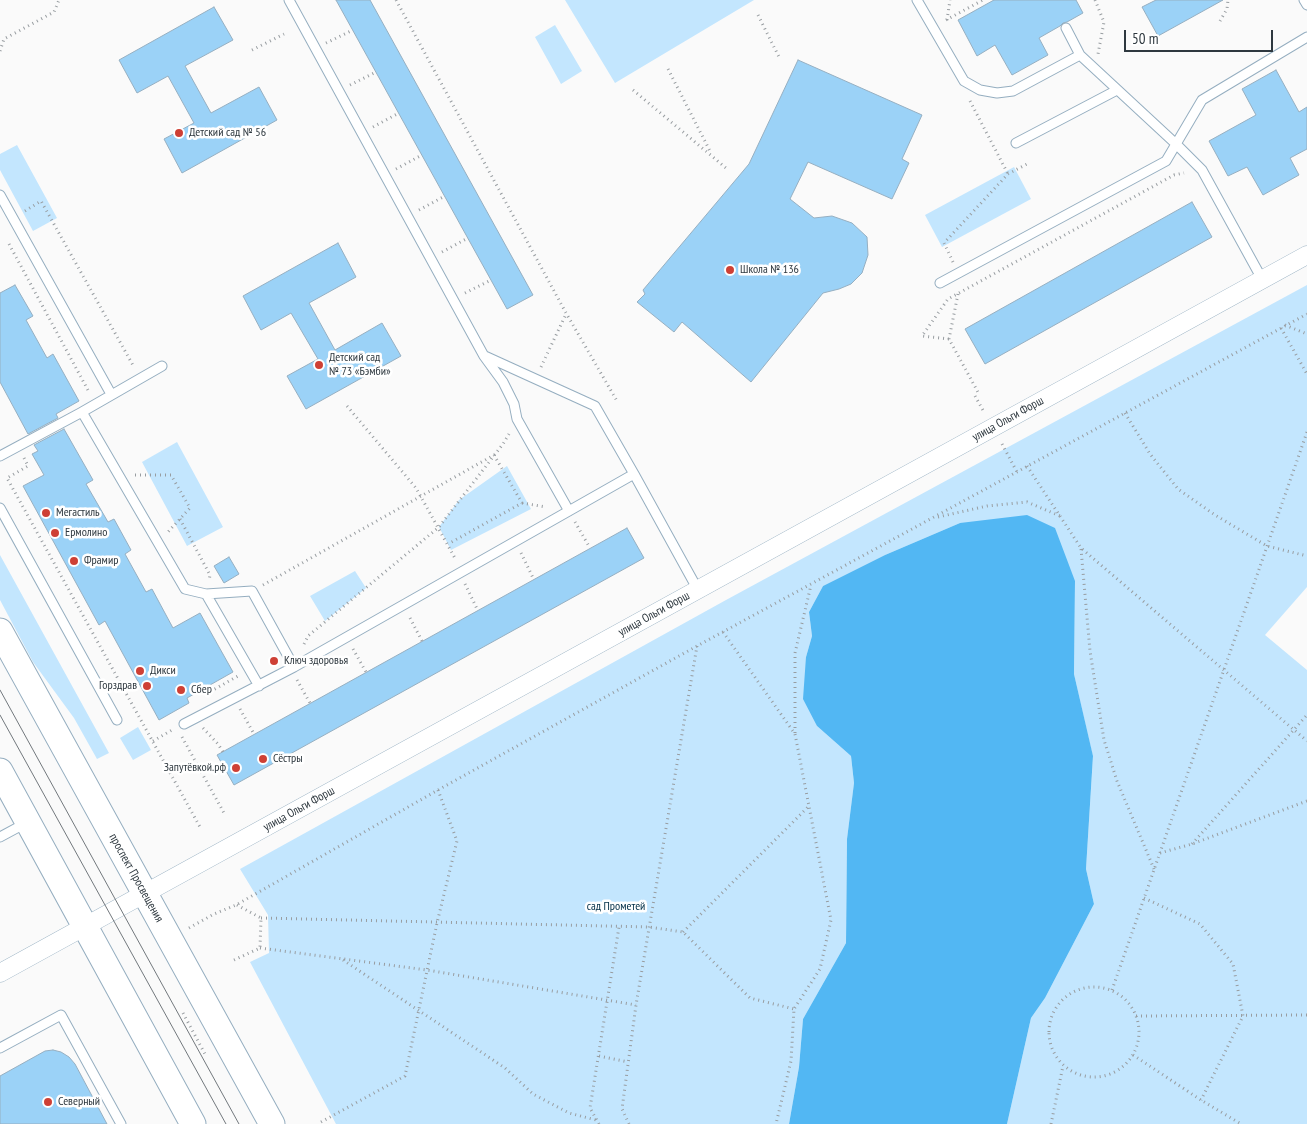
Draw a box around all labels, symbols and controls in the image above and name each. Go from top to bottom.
scale bar [1127,20,1276,52]
text: 50 m [1132,29,1158,48]
place label: Детский сад № 56 [189,126,266,140]
marker: Детский сад № 56 [173,127,185,139]
place label: Школа № 136 [740,263,799,277]
marker: Школа № 136 [724,264,736,276]
place label: Детский сад № 73 «Бэмби» [329,351,391,379]
marker: Детский сад № 73 «Бэмби» [313,359,325,371]
street label: улица Ольги Форш [970,393,1046,445]
place label: Мегастиль [56,506,100,520]
marker: Мегастиль [40,507,52,519]
place label: Ермолино [65,526,107,540]
marker: Ермолино [49,527,61,539]
place label: Фрамир [84,554,118,568]
marker: Фрамир [68,555,80,567]
street label: улица Ольги Форш [616,588,692,640]
place label: Ключ здоровья [284,654,348,668]
marker: Ключ здоровья [268,655,280,667]
place label: Дикси [150,664,176,678]
marker: Дикси [134,665,146,677]
place label: Горздрав [99,679,137,693]
marker: Горздрав [141,680,153,692]
place label: Сбер [191,683,212,697]
marker: Сбер [175,684,187,696]
place label: Сёстры [273,752,303,766]
marker: Сёстры [257,753,269,765]
place label: Запутёвкой.рф [164,761,226,775]
marker: Запутёвкой.рф [230,762,242,774]
street label: улица Ольги Форш [261,783,337,835]
street label: проспект Просвещения [106,831,166,925]
park label: сад Прометей [587,900,645,914]
place label: Северный [58,1095,100,1109]
marker: Северный [42,1096,54,1108]

